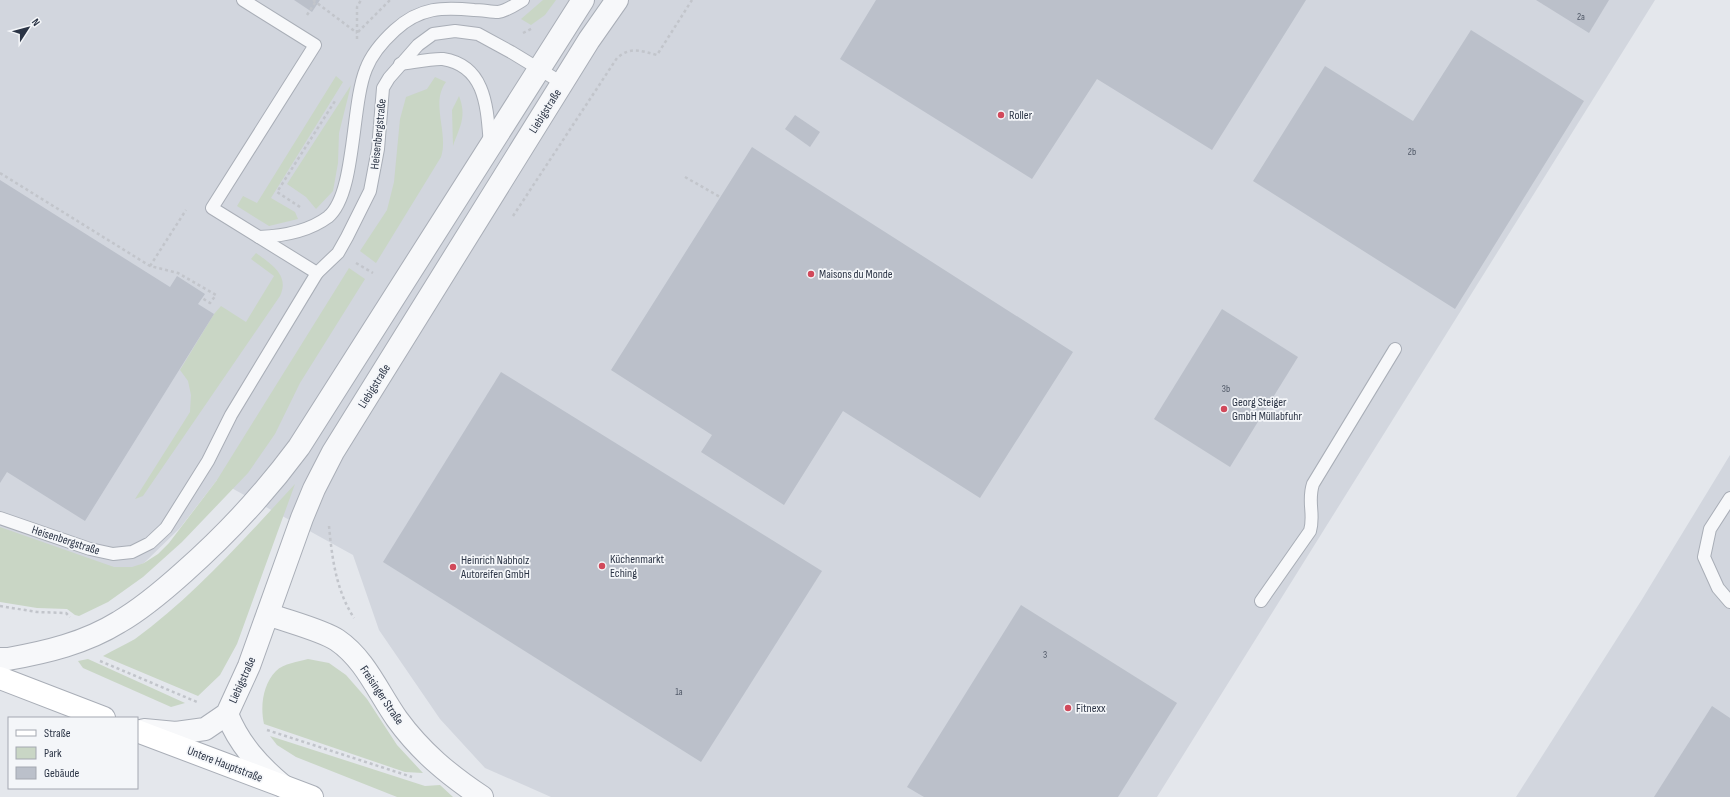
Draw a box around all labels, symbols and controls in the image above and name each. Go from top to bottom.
north arrow [8,8,48,48]
house number: 2a [1577,11,1585,23]
text: N [29,16,43,29]
street label: Liebigstraße [526,86,565,136]
street label: Heisenbergstraße [367,98,390,170]
place label: Roller [1009,108,1033,123]
marker: Roller [996,110,1006,120]
house number: 2b [1408,146,1416,158]
place label: Maisons du Monde [819,267,893,282]
marker: Maisons du Monde [806,269,816,279]
street label: Liebigstraße [355,361,394,411]
house number: 3b [1222,383,1230,395]
place label: Georg Steiger GmbH Müllabfuhr [1232,395,1302,424]
marker: Georg Steiger GmbH Müllabfuhr [1219,404,1229,414]
street label: Heisenbergstraße [30,522,102,559]
place label: Küchenmarkt Eching [610,552,665,581]
place label: Heinrich Nabholz Autoreifen GmbH [460,553,530,582]
marker: Küchenmarkt Eching [597,561,607,571]
marker: Heinrich Nabholz Autoreifen GmbH [448,562,458,572]
house number: 3 [1043,649,1047,661]
street label: Liebigstraße [226,655,259,706]
street label: Freisinger Straße [356,663,407,728]
house number: 1a [675,686,683,698]
place label: Fitnexx [1076,701,1106,716]
marker: Fitnexx [1063,703,1073,713]
legend [8,717,138,789]
text: Straße [44,726,71,741]
street label: Untere Hauptstraße [185,743,265,786]
text: Park [44,746,62,761]
text: Gebäude [44,766,79,781]

